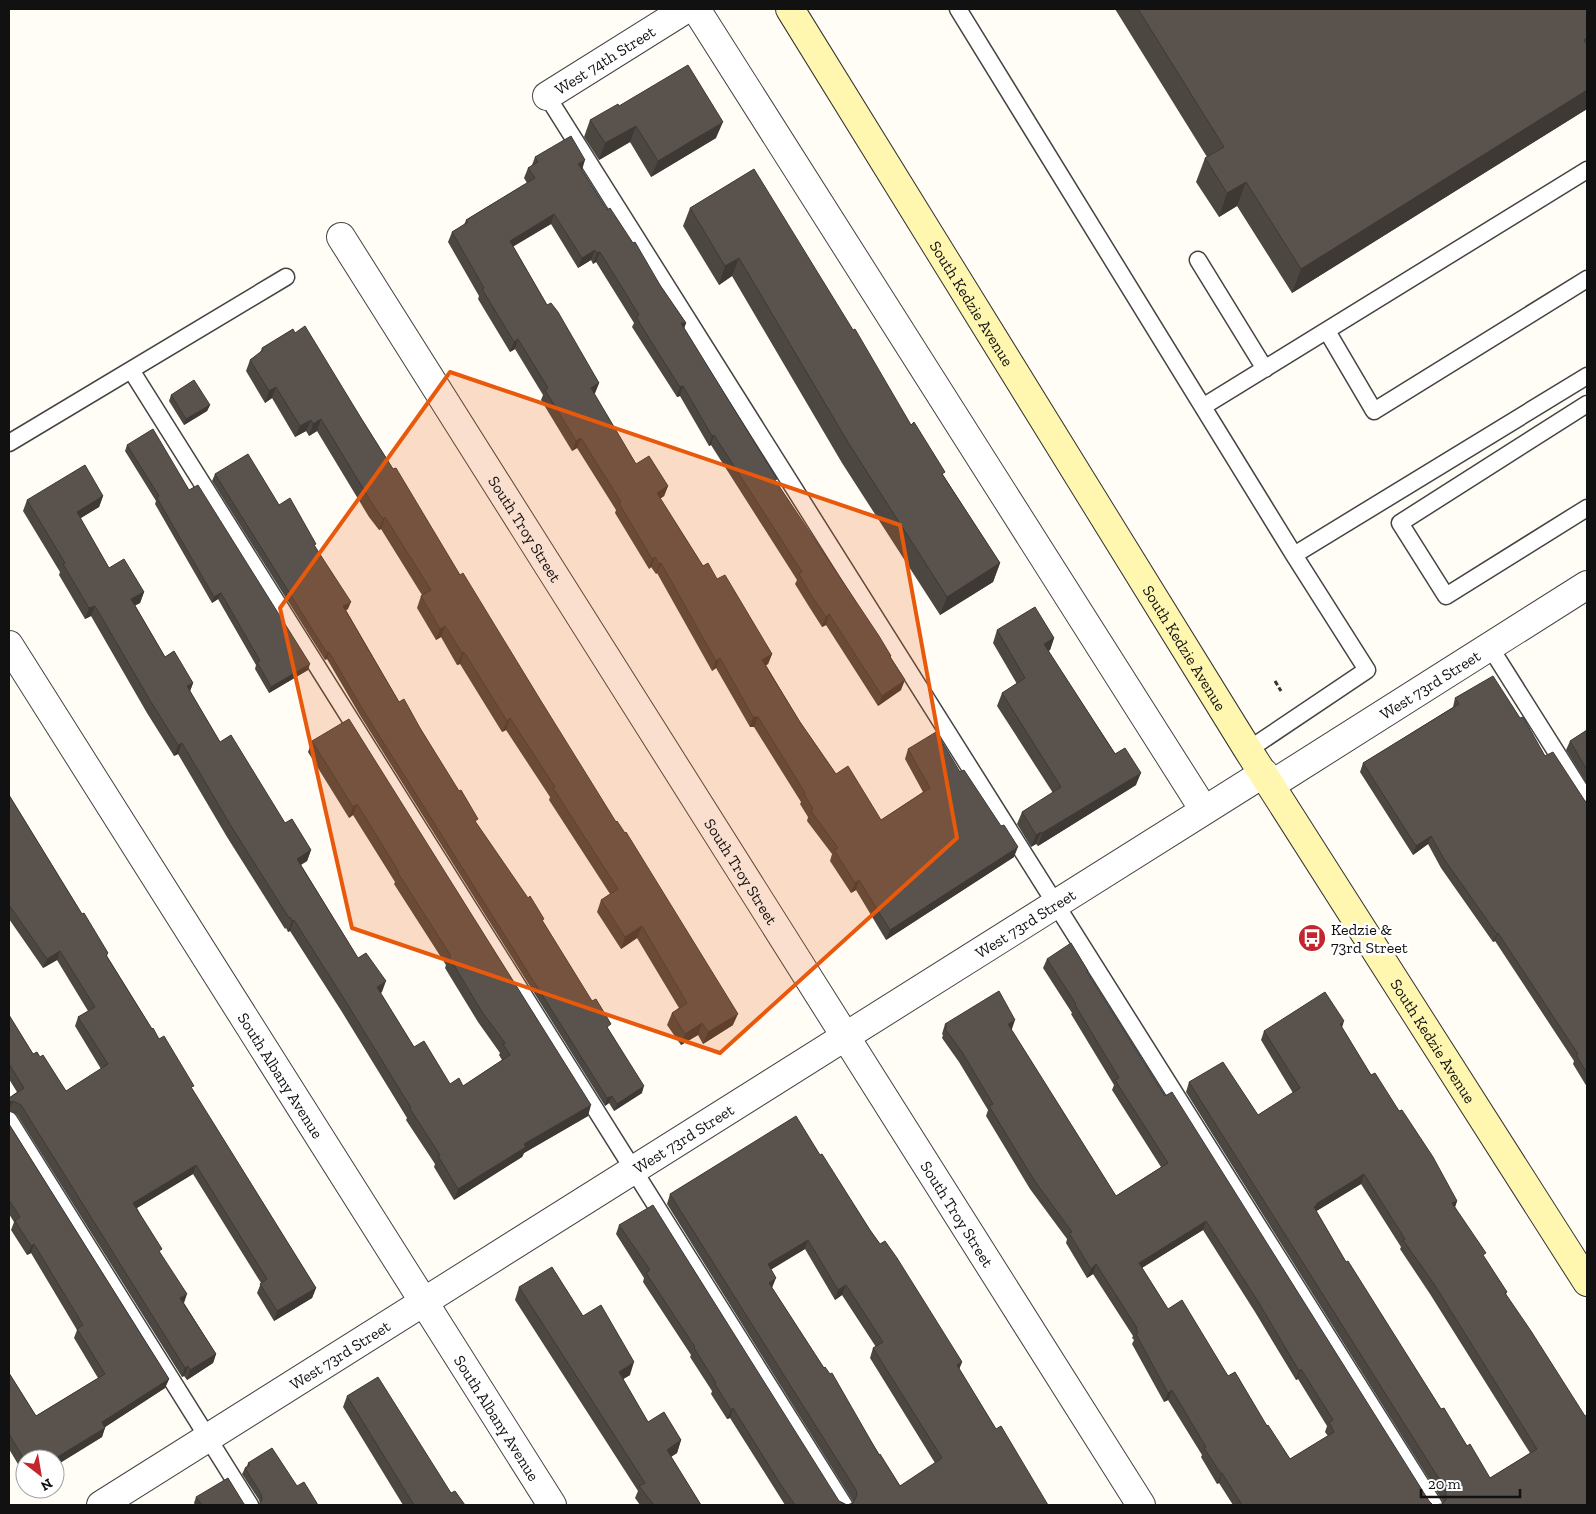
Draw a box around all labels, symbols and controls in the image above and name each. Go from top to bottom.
street label: West 74th Street [551,22,659,99]
street label: South Kedzie Avenue [926,237,1017,370]
street label: South Troy Street [484,472,565,586]
street label: South Kedzie Avenue [1139,582,1230,714]
street label: West 73rd Street [1376,646,1484,724]
street label: South Troy Street [700,815,781,928]
street label: West 73rd Street [972,885,1079,962]
place label: Kedzie & 73rd Street [1331,920,1408,957]
bus stop icon: Kedzie & 73rd Street [1297,923,1327,953]
street label: South Kedzie Avenue [1386,975,1480,1107]
street label: South Albany Avenue [234,1009,327,1142]
street label: West 73rd Street [630,1100,737,1178]
street label: South Troy Street [916,1157,997,1271]
street label: West 73rd Street [286,1316,394,1394]
street label: South Albany Avenue [450,1352,543,1485]
north arrow [15,1449,65,1499]
scale bar [1421,1466,1520,1498]
text: N [37,1475,55,1495]
text: 20 m [1428,1475,1461,1493]

